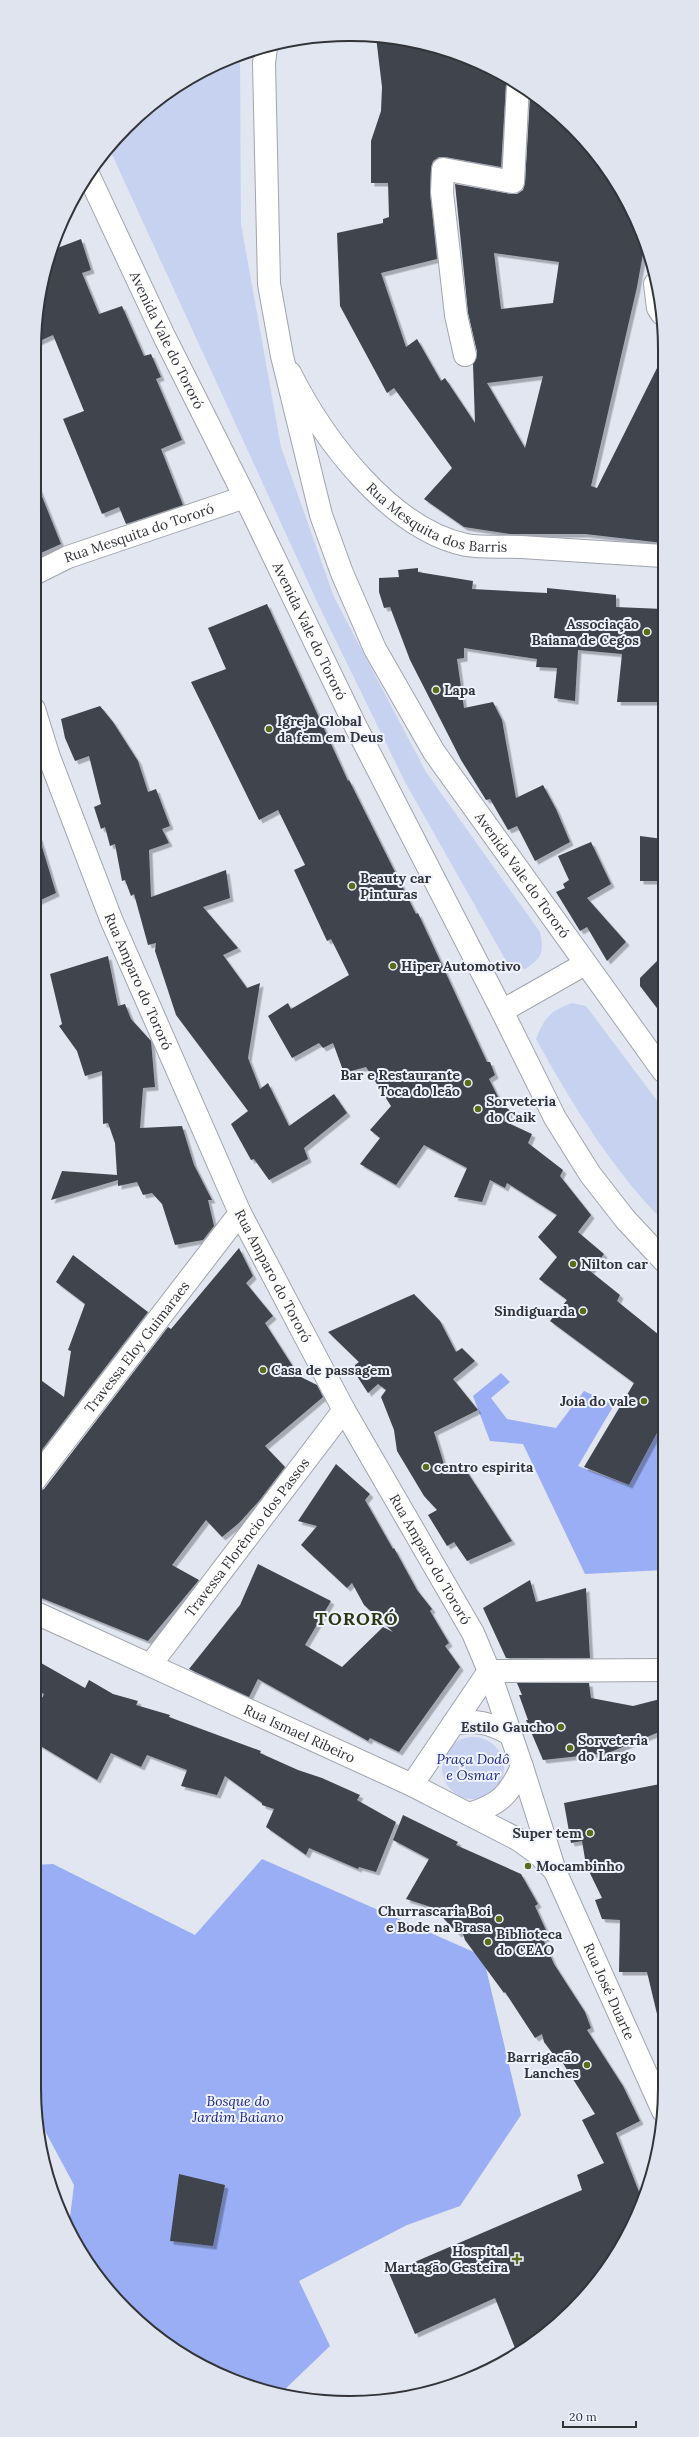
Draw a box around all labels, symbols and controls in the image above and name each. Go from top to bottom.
street label: Avenida Vale do Tororó [125,267,208,412]
street label: Rua Mesquita dos Barris [362,479,507,556]
street label: Rua Mesquita do Tororó [62,499,216,567]
street label: Avenida Vale do Tororó [268,558,351,703]
place label: Associação Baiana de Cegos [531,615,639,649]
marker: Associação Baiana de Cegos [642,627,652,637]
place label: Lapa [444,681,476,699]
marker: Lapa [431,685,441,695]
place label: Igreja Global da fem em Deus [277,712,383,746]
marker: Igreja Global da fem em Deus [264,724,274,734]
street label: Avenida Vale do Tororó [471,808,574,942]
place label: Beauty car Pinturas [360,869,431,903]
marker: Beauty car Pinturas [347,881,357,891]
street label: Rua Amparo do Tororó [101,910,176,1053]
place label: Hiper Automotivo [401,957,521,975]
marker: Hiper Automotivo [388,961,398,971]
place label: Bar e Restaurante Toca do leão [340,1066,460,1100]
marker: Bar e Restaurante Toca do leão [463,1078,473,1088]
place label: Sorveteria do Caik [486,1092,557,1126]
marker: Sorveteria do Caik [473,1104,483,1114]
street label: Rua Amparo do Tororó [231,1206,316,1346]
place label: Nilton car [581,1255,648,1273]
marker: Nilton car [568,1259,578,1269]
street label: Travessa Eloy Guimaraes [81,1277,193,1417]
place label: Sindiguarda [494,1302,576,1320]
marker: Sindiguarda [578,1306,588,1316]
place label: Casa de passagem [271,1361,390,1379]
marker: Casa de passagem [258,1365,268,1375]
place label: Joia do vale [560,1392,636,1410]
marker: Joia do vale [639,1396,649,1406]
street label: Travessa Florêncio dos Passos [181,1454,313,1621]
place label: centro espirita [434,1458,534,1476]
marker: centro espirita [421,1462,431,1472]
street label: Rua Amparo do Tororó [386,1491,475,1628]
district label: TORORÓ [315,1607,399,1630]
street label: Rua Ismael Ribeiro [241,1700,358,1767]
place label: Estilo Gaucho [461,1718,553,1736]
marker: Estilo Gaucho [556,1722,566,1732]
place label: Sorveteria do Largo [578,1731,649,1765]
marker: Sorveteria do Largo [565,1743,575,1753]
park label: Praça Dodô e Osmar [437,1750,509,1784]
place label: Super tem [513,1824,582,1842]
marker: Super tem [585,1828,595,1838]
place label: Mocambinho [536,1857,623,1875]
marker: Mocambinho [523,1861,533,1871]
place label: Churrascaria Boi e Bode na Brasa [378,1902,492,1936]
marker: Churrascaria Boi e Bode na Brasa [494,1914,504,1924]
place label: Biblioteca do CEAO [496,1925,563,1959]
marker: Biblioteca do CEAO [483,1937,493,1947]
street label: Rua José Duarte [580,1940,639,2043]
place label: Barrigacão Lanches [507,2048,579,2082]
marker: Barrigacão Lanches [582,2060,592,2070]
park label: Bosque do Jardim Baiano [191,2092,284,2126]
place label: Hospital Martagão Gesteira [384,2242,509,2276]
marker: Hospital Martagão Gesteira [511,2253,523,2265]
scale bar [563,2403,636,2429]
text: 20 m [569,2409,597,2424]

